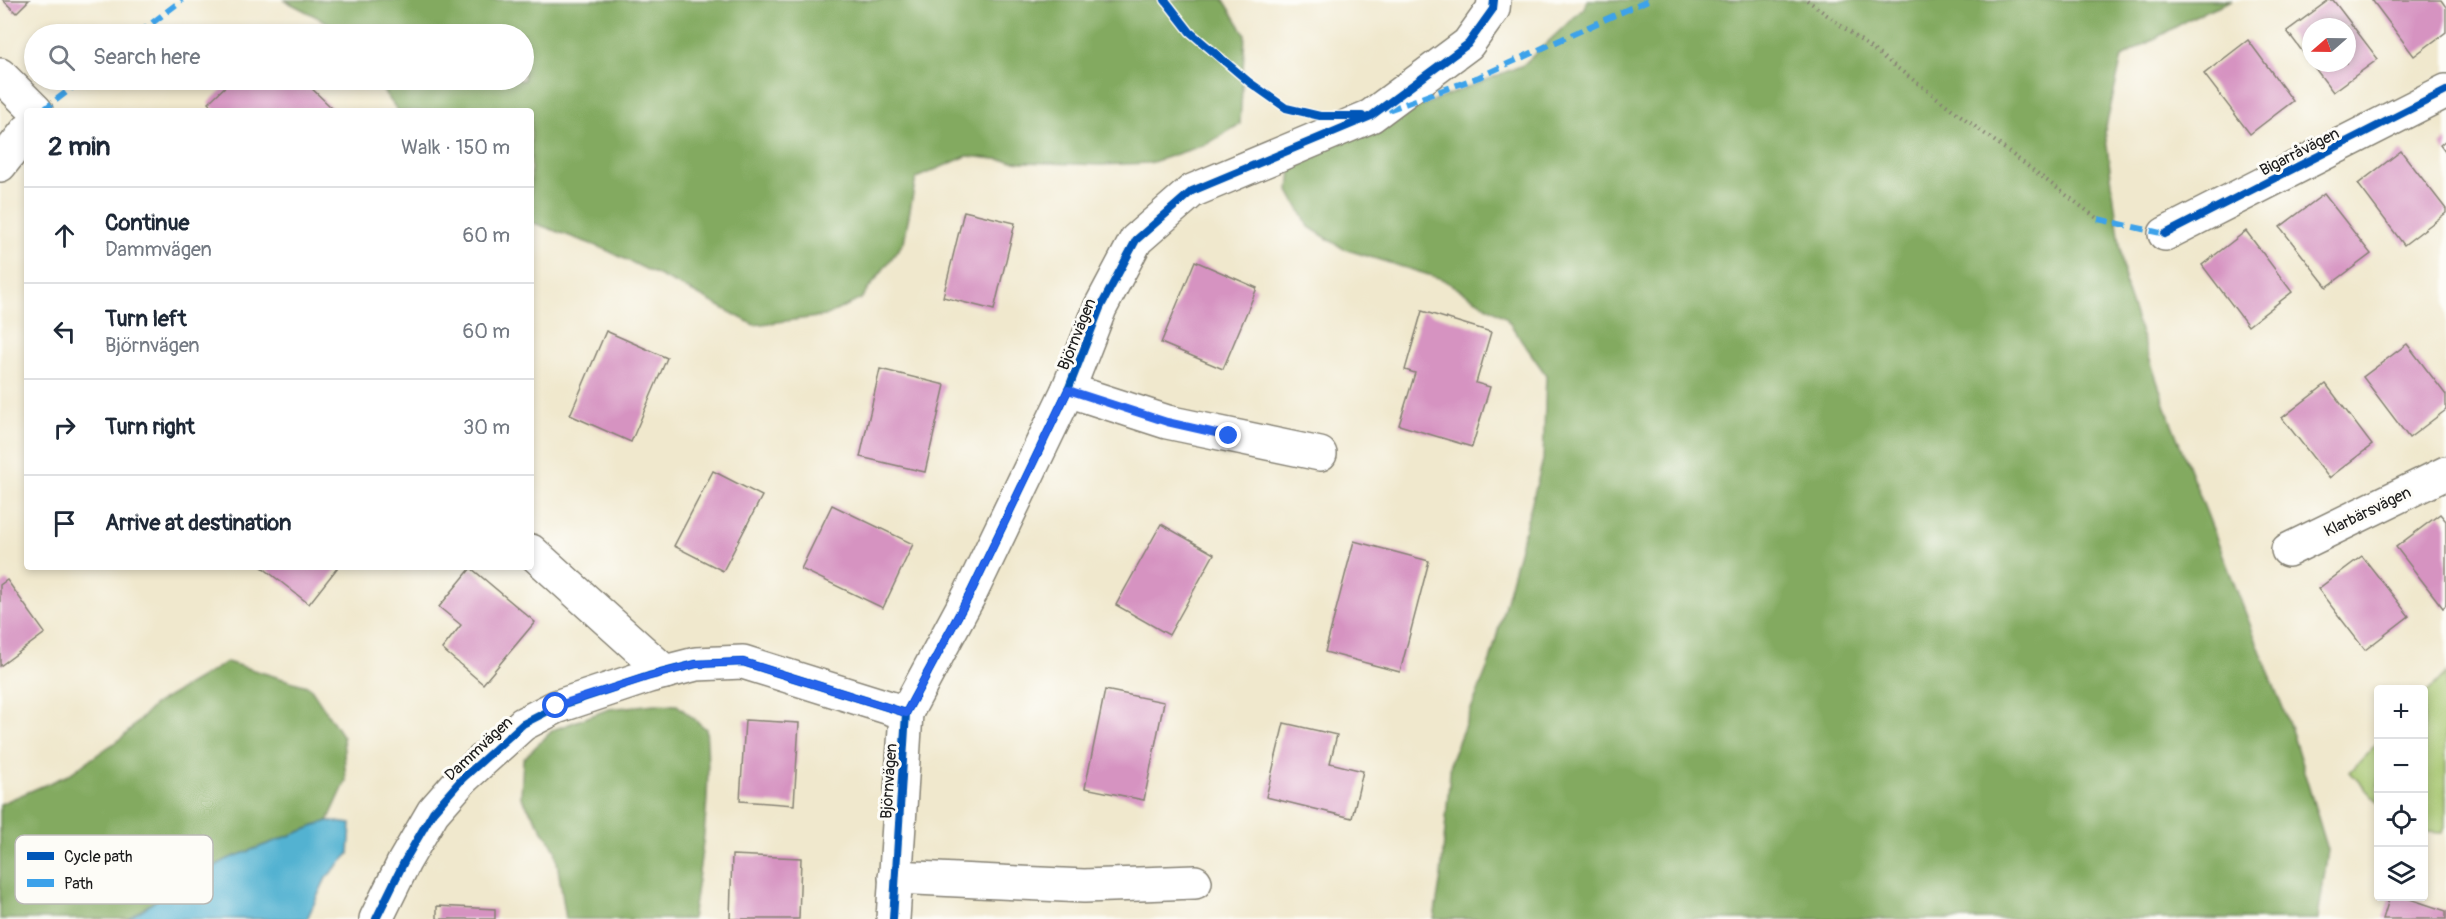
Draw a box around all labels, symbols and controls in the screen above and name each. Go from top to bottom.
north arrow [2302,18,2356,72]
search box [24,24,534,90]
icon: search [45,41,78,74]
text: Search here [93,43,200,71]
street label: Bigarråvägen [2256,123,2343,180]
text: 2 min [48,131,110,163]
text: Walk · 150 m [401,135,510,160]
text: Continue [105,209,189,237]
icon: ahead [48,219,81,252]
text: 60 m [463,223,510,248]
text: Dammvägen [105,237,212,262]
street label: Björnvägen [1053,296,1100,373]
text: Turn left [105,305,187,333]
icon: left [48,315,81,348]
text: 60 m [463,319,510,344]
text: Björnvägen [105,333,200,358]
icon: right [48,411,81,444]
text: Turn right [105,413,195,441]
text: 30 m [463,415,510,440]
route end [1215,422,1241,448]
street label: Klarbärsvägen [2321,482,2414,542]
icon: arrive [48,507,81,540]
text: Arrive at destination [105,509,291,537]
map controls [2374,685,2428,901]
button: + [2374,685,2428,739]
route start [542,692,568,718]
street label: Dammvägen [441,712,517,785]
button: − [2374,739,2428,793]
street label: Björnvägen [876,743,902,820]
button: locate [2374,793,2428,847]
legend [15,835,213,904]
text: Cycle path [64,847,132,867]
button: layers [2374,847,2428,901]
text: Path [64,874,93,894]

